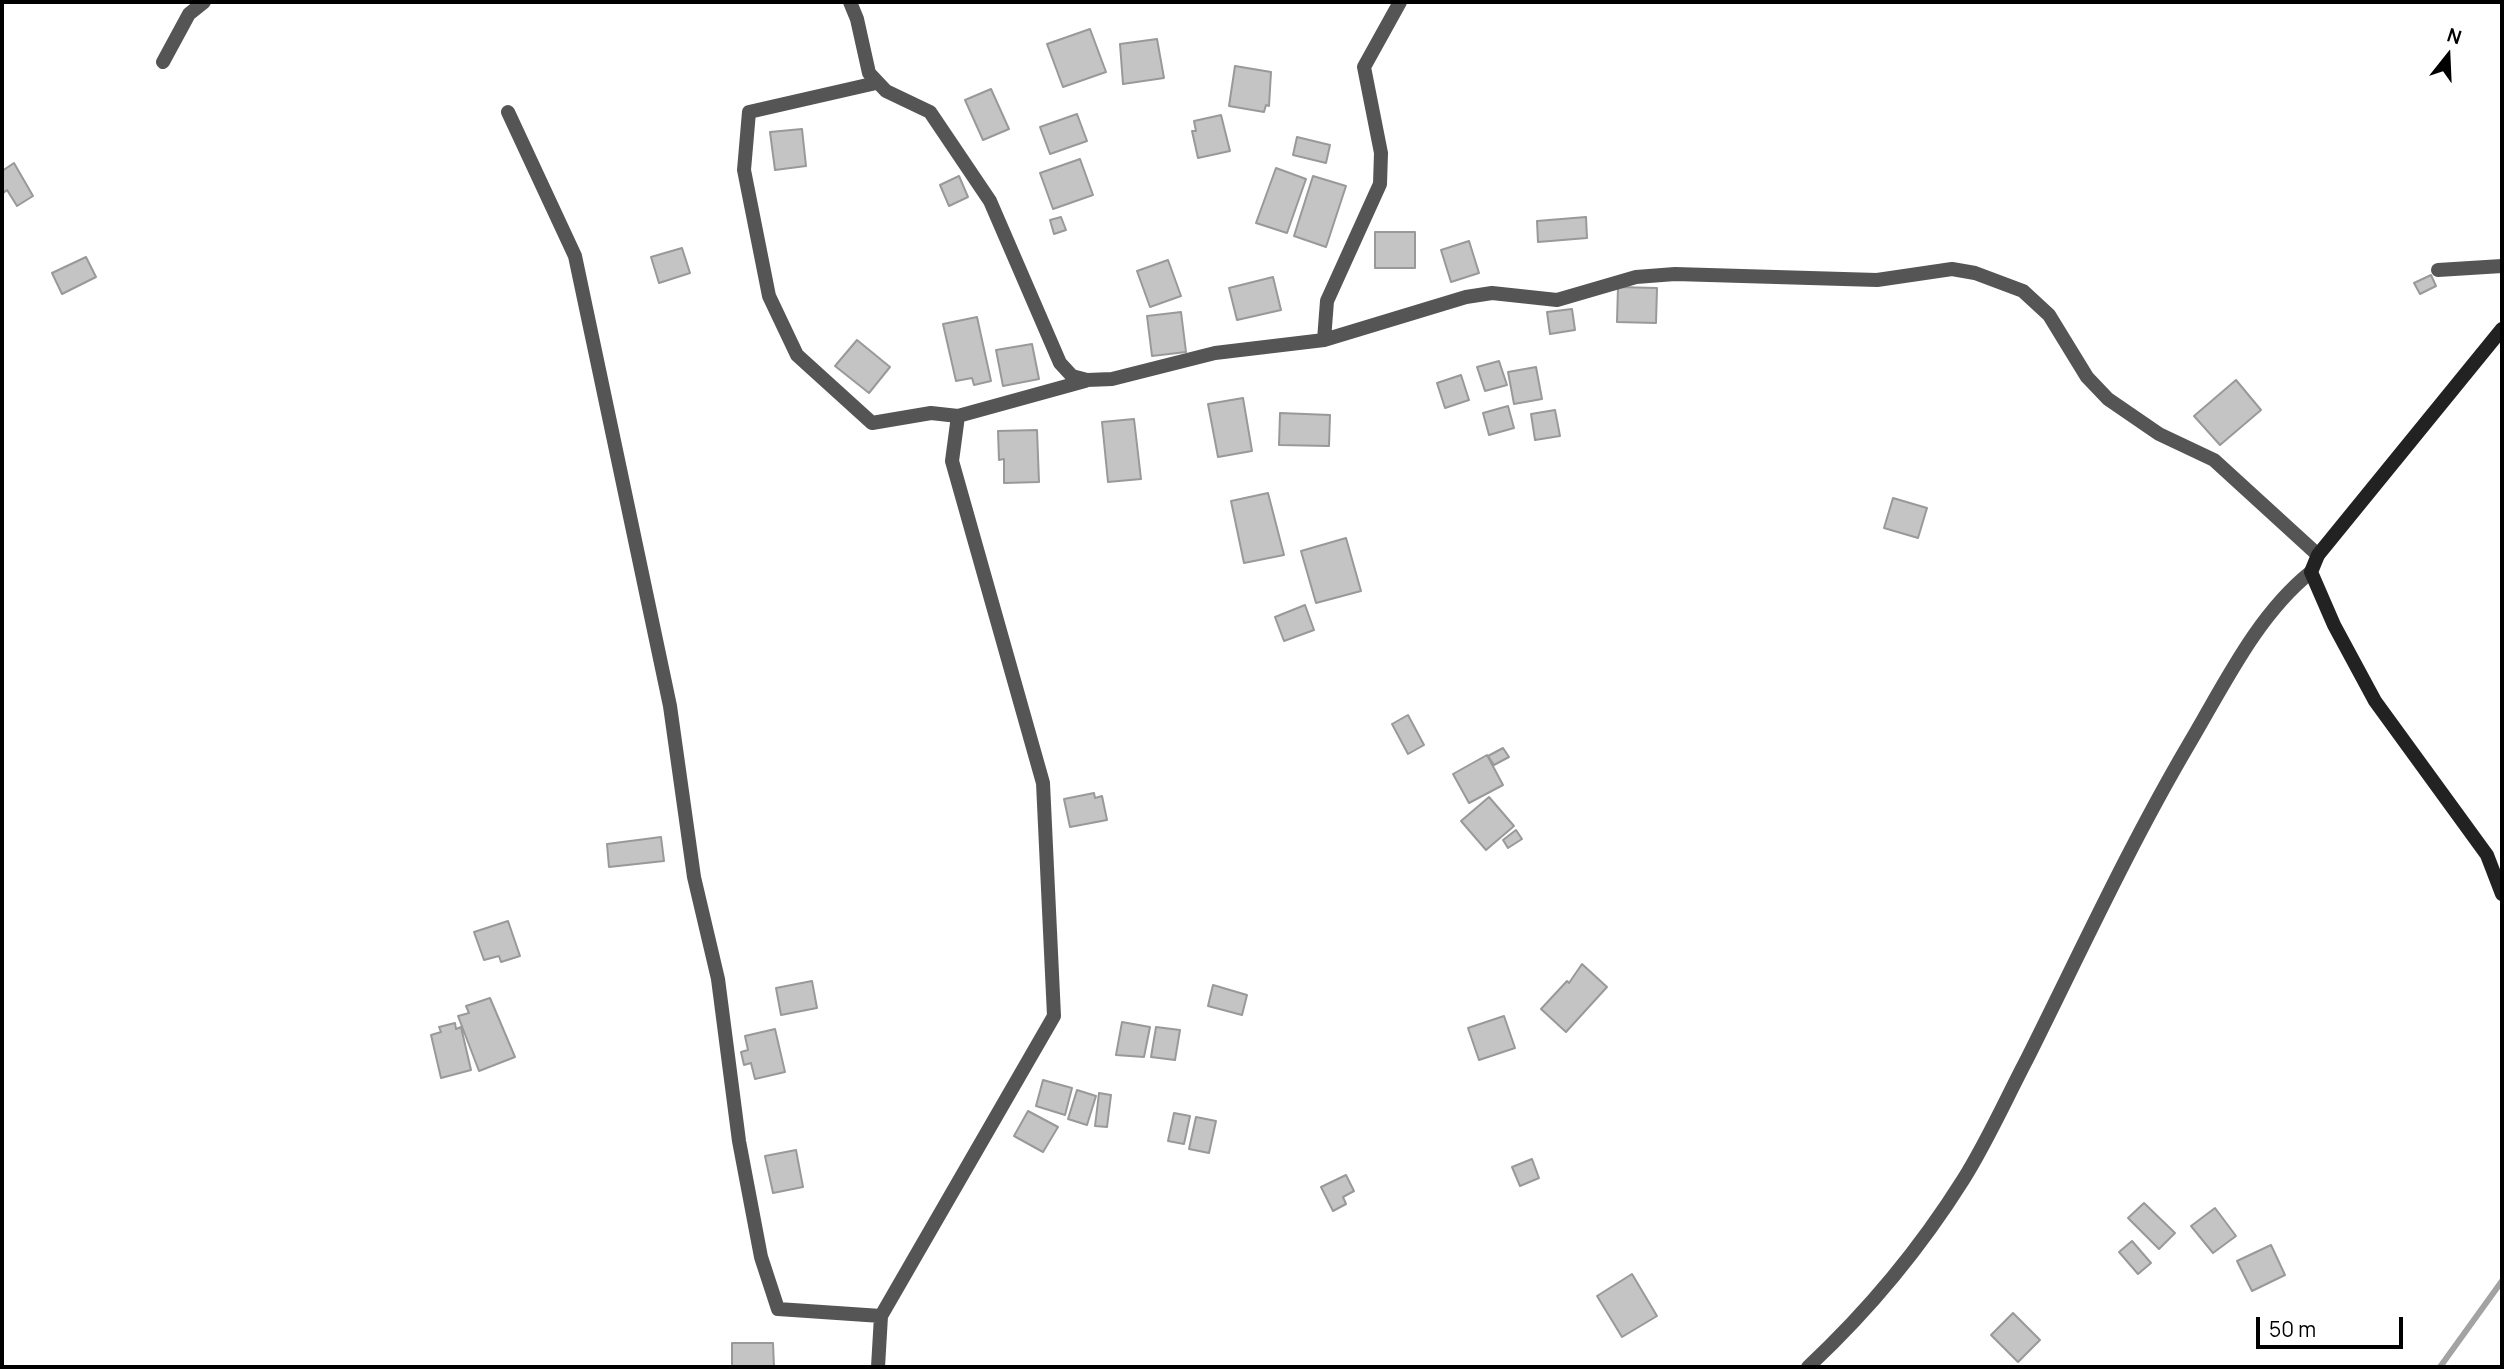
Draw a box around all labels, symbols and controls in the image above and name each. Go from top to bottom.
north arrow [2413,21,2483,91]
text: N [2444,22,2465,51]
scale bar [2259,1302,2406,1346]
text: 50 m [2269,1315,2316,1343]

